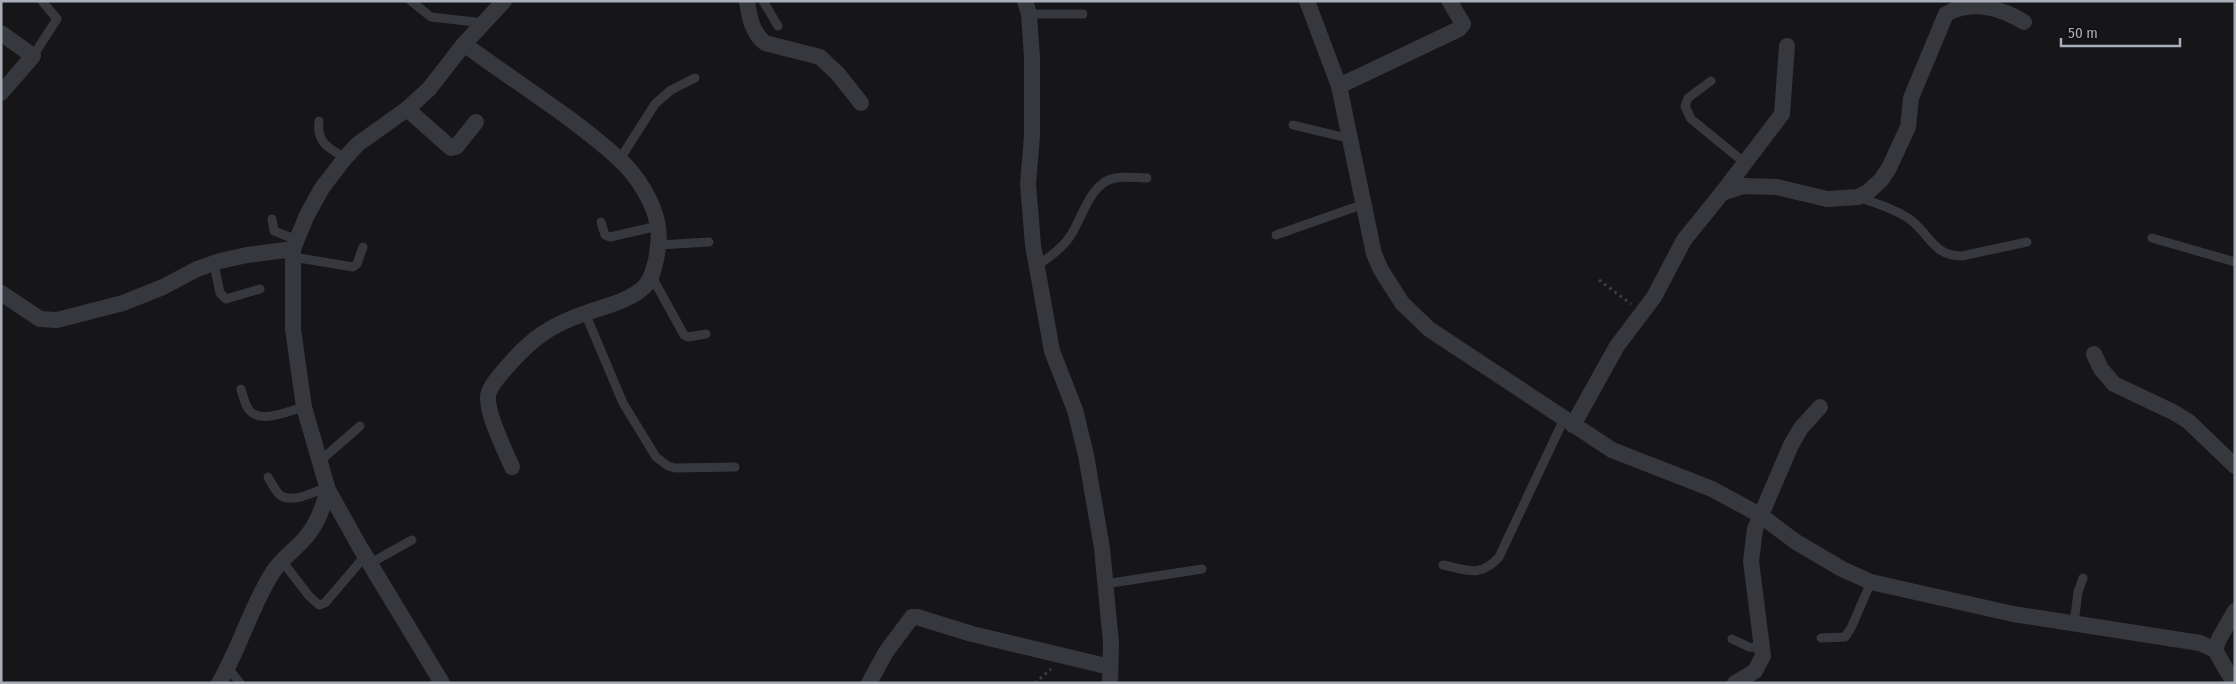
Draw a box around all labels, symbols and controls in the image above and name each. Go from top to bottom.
scale bar [2061,15,2180,47]
text: 50 m [2068,24,2098,42]

